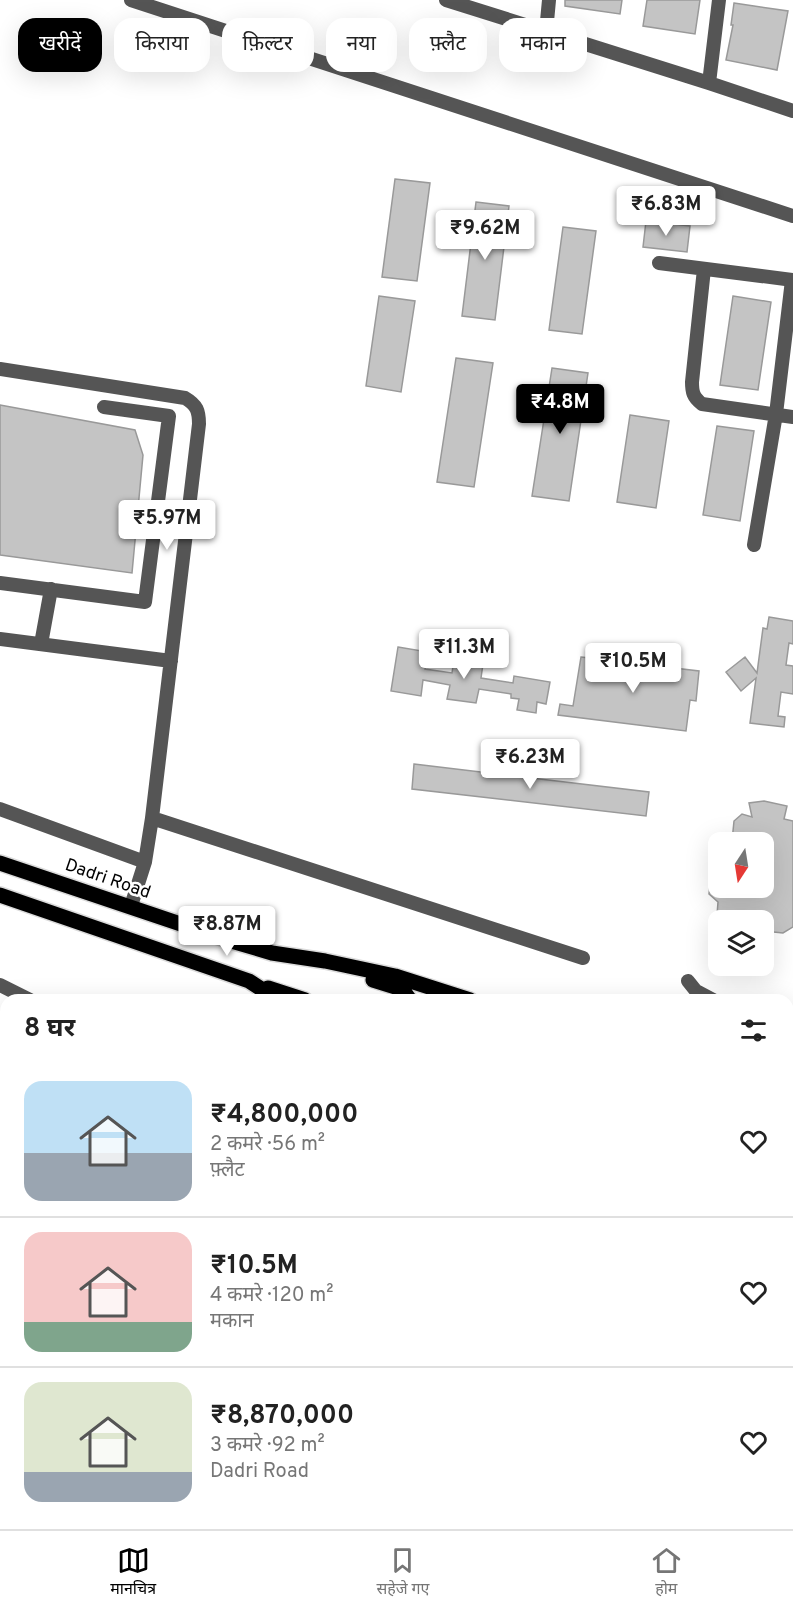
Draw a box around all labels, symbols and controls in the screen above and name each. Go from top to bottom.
chip: खरीदें [18,18,102,72]
chip: किराया [114,18,210,72]
chip: फ़िल्टर [222,18,314,72]
chip: नया [326,18,397,72]
chip: फ़्लैट [409,18,487,72]
chip: मकान [499,18,587,72]
pin: ₹6.83M [617,186,715,237]
text: ₹6.83M [631,192,701,218]
pin: ₹9.62M [436,210,534,261]
text: ₹9.62M [450,216,521,242]
pin: ₹4.8M [518,384,602,435]
text: ₹4.8M [530,390,590,416]
pin: ₹5.97M [118,500,216,551]
text: ₹5.97M [132,506,202,532]
pin: ₹11.3M [415,629,513,680]
text: ₹11.3M [433,635,495,661]
pin: ₹10.5M [584,643,682,694]
text: ₹10.5M [599,649,667,675]
pin: ₹6.23M [481,739,579,790]
text: ₹6.23M [495,745,565,771]
north arrow [708,832,774,898]
map controls [708,832,774,976]
street label: Dadri Road [62,854,153,905]
pin: ₹8.87M [178,906,276,957]
button: layers [708,910,774,976]
text: ₹8.87M [192,912,262,938]
text: 8 घर [24,1013,75,1046]
icon: filters [737,1014,770,1047]
text: ₹4,800,000 [210,1099,358,1132]
icon: home [72,1105,144,1177]
icon: heart [737,1125,770,1158]
text: 2 कमरे · 56 m² [210,1132,325,1158]
text: फ़्लैट [210,1158,245,1184]
text: ₹10.5M [210,1250,298,1283]
icon: home [72,1256,144,1328]
icon: heart [737,1276,770,1309]
text: 4 कमरे · 120 m² [210,1283,333,1309]
text: मकान [210,1309,254,1335]
text: ₹8,870,000 [210,1400,354,1433]
icon: home [72,1406,144,1478]
icon: heart [737,1426,770,1459]
text: 3 कमरे · 92 m² [210,1433,325,1459]
text: Dadri Road [210,1459,309,1485]
tab: मानचित्र [110,1544,156,1601]
tab: सहेजे गए [376,1544,429,1601]
tab: होम [650,1544,683,1601]

